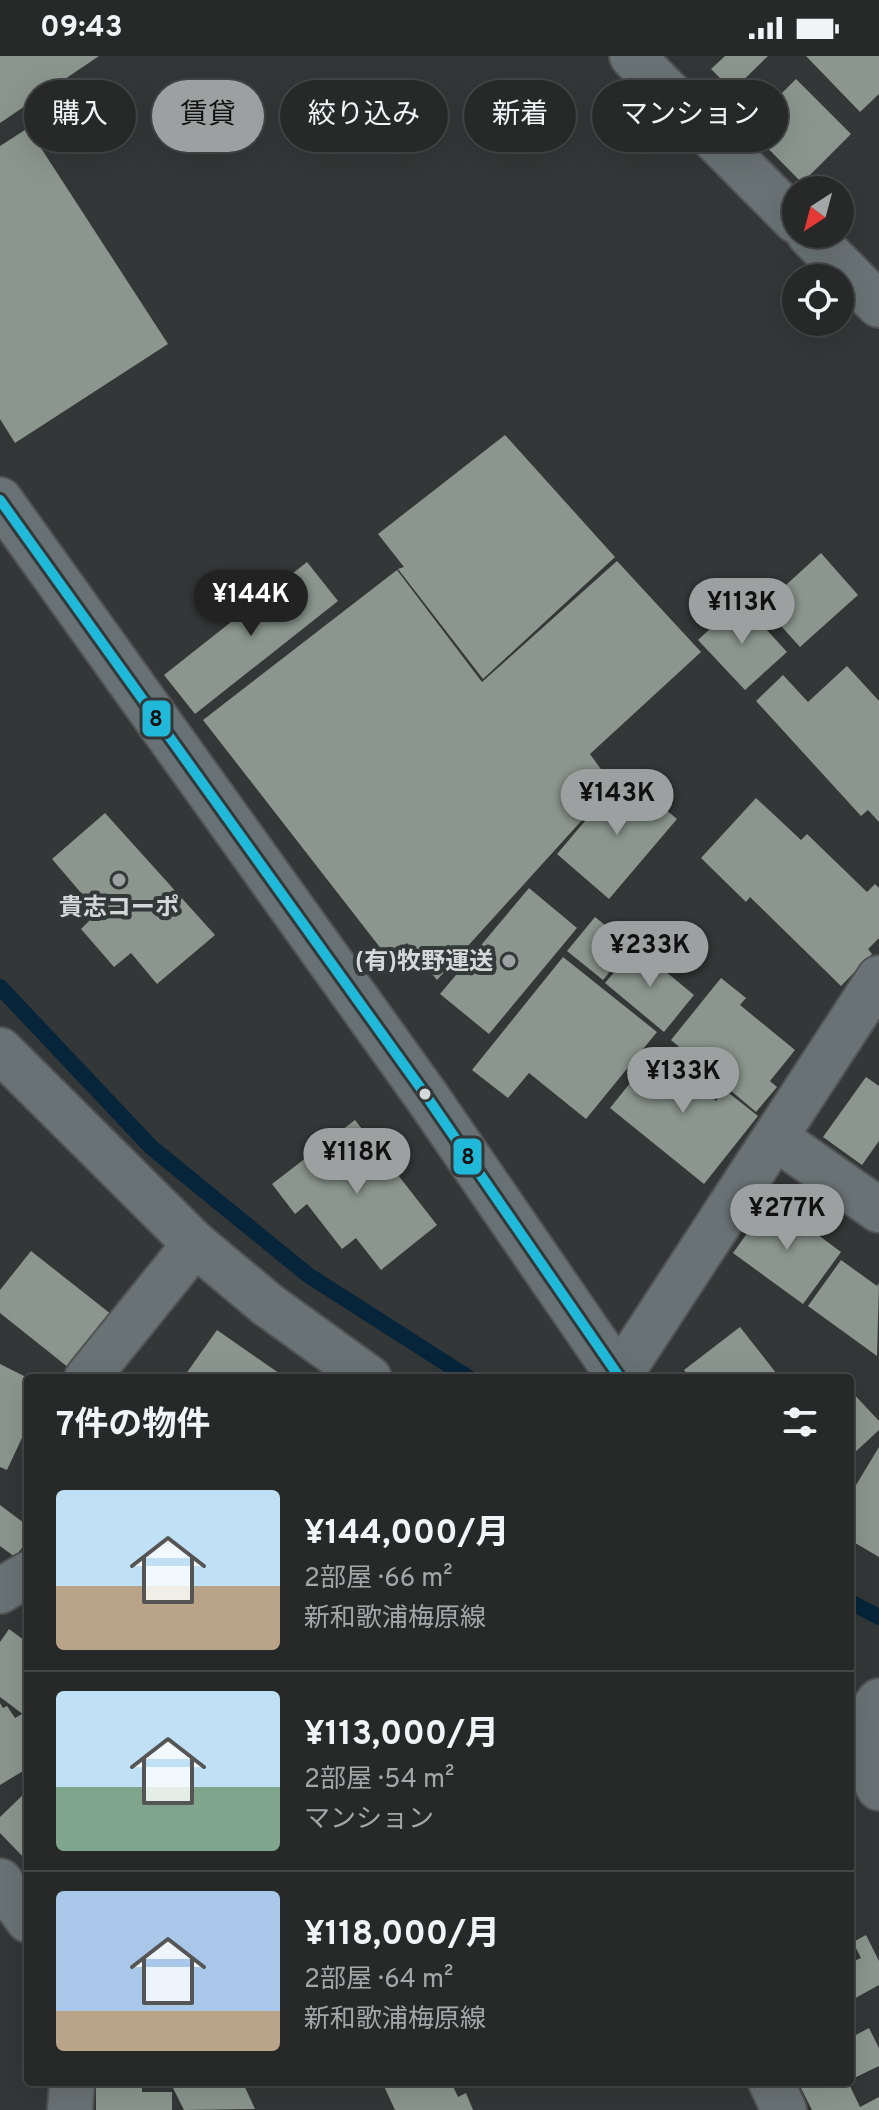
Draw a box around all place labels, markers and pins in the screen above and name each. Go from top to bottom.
pin: ¥144K [195,570,307,638]
pin: ¥113K [686,578,798,646]
pin: ¥143K [561,769,673,837]
marker: 貴志コーポ [110,871,128,889]
place label: 貴志コーポ [59,894,179,924]
pin: ¥233K [594,921,706,989]
place label: (有)牧野運送 [355,948,493,978]
marker: (有)牧野運送 [500,952,518,970]
pin: ¥133K [627,1047,739,1115]
unlabelled marker [417,1086,433,1102]
pin: ¥118K [301,1128,413,1196]
pin: ¥277K [731,1184,843,1252]

